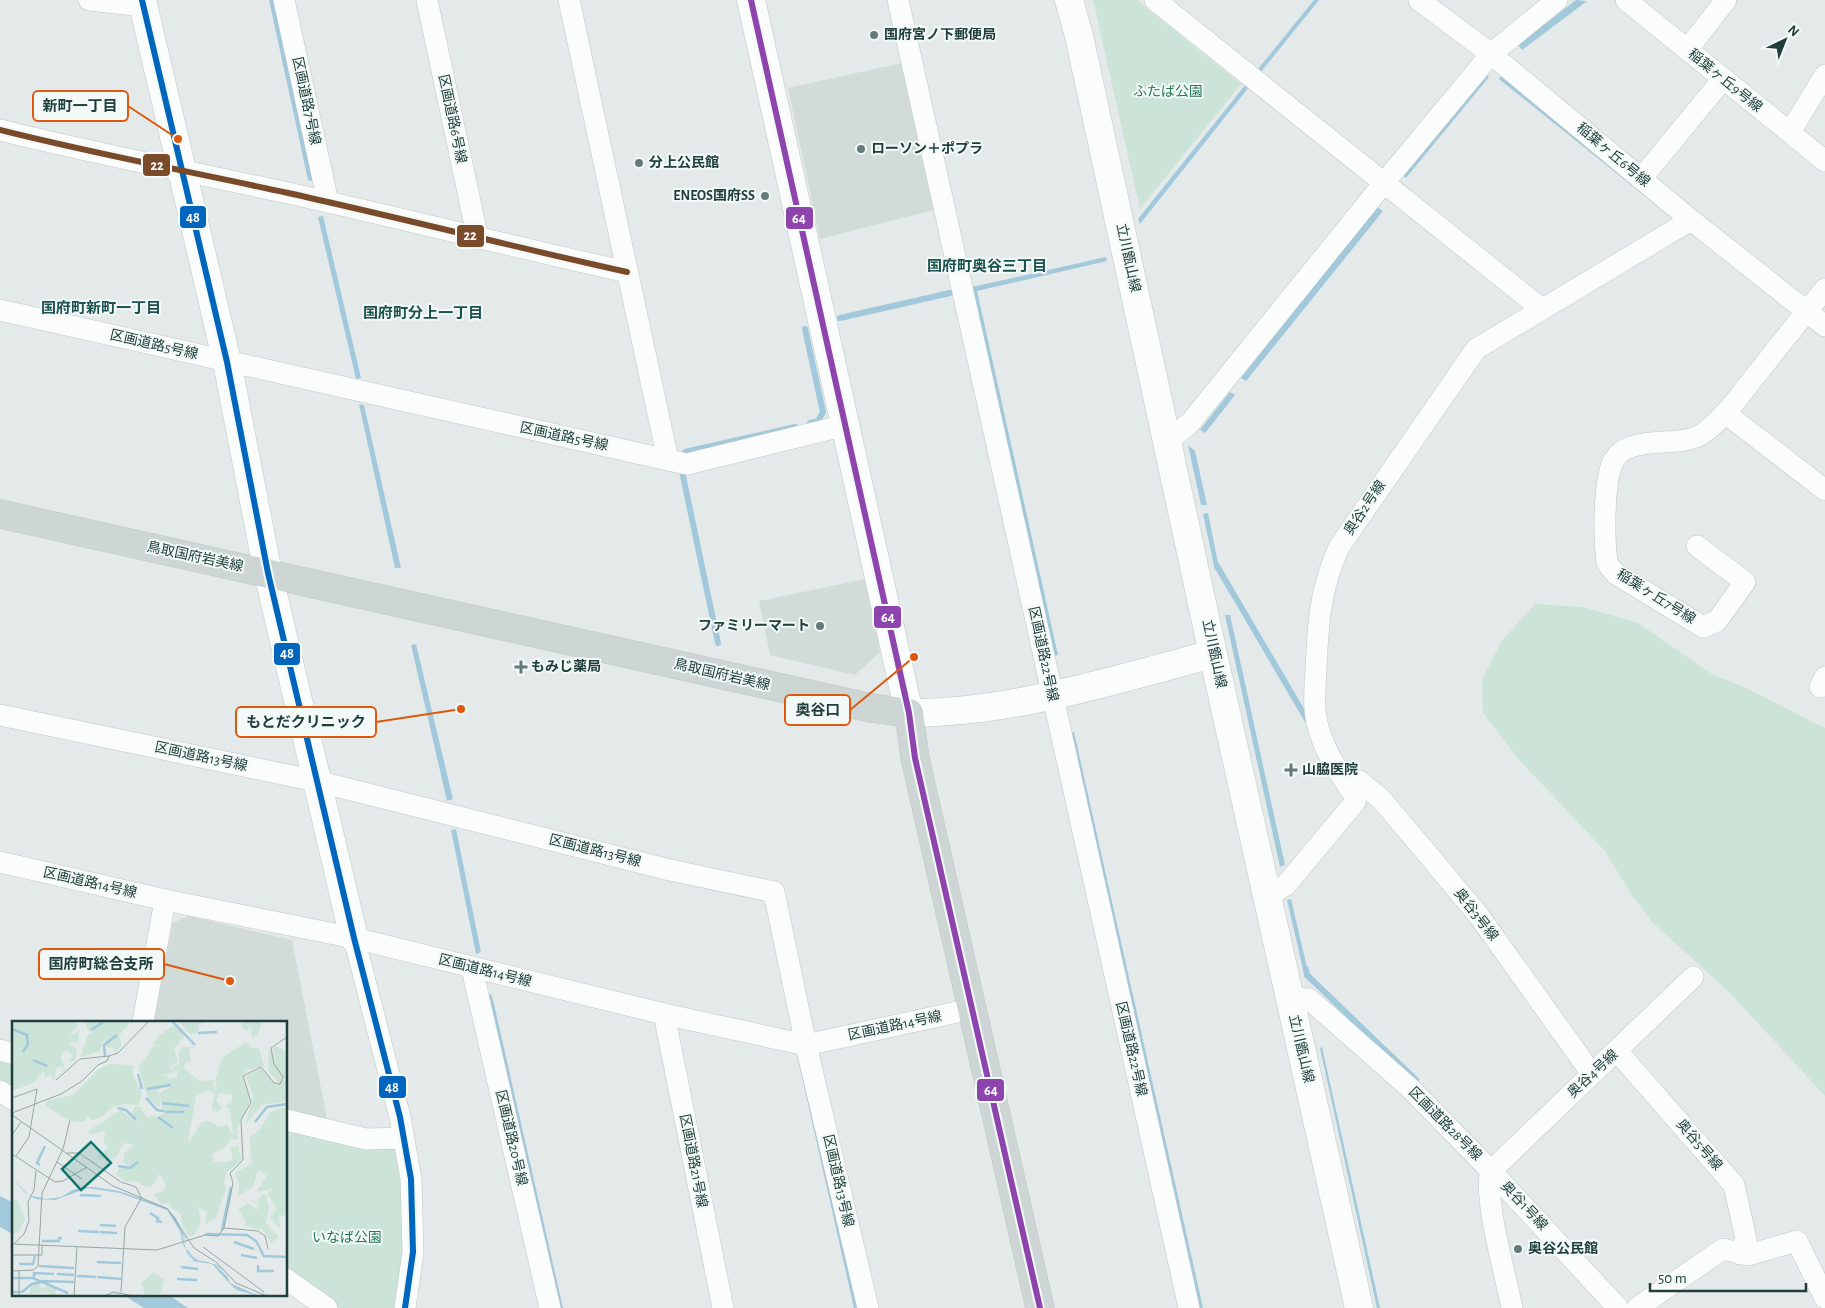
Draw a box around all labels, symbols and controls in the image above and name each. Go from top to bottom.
north arrow [1760,15,1810,65]
text: N [1785,23,1802,40]
place label: 国府宮ノ下郵便局 [884,27,996,42]
marker: 国府宮ノ下郵便局 [868,29,880,41]
street label: 稲葉ヶ丘9号線 [1685,46,1765,115]
street label: 区画道路7号線 [290,55,323,146]
street label: 区画道路6号線 [436,73,469,165]
park label: ふたば公園 [1133,84,1203,99]
callout: 新町一丁目 [33,91,128,121]
text: 新町一丁目 [42,98,118,114]
street label: 稲葉ヶ丘6号線 [1574,120,1653,189]
place label: ローソン＋ポプラ [871,141,983,156]
marker: ローソン＋ポプラ [855,143,867,155]
line badge: 22 [142,153,171,177]
place label: 分上公民館 [648,155,719,170]
marker: 分上公民館 [633,157,645,169]
text: 22 [150,159,164,173]
place label: ENEOS国府SS [673,188,755,203]
marker: ENEOS国府SS [759,190,771,202]
line badge: 48 [179,205,207,229]
line badge: 64 [785,206,814,230]
text: 48 [186,211,200,225]
text: 64 [792,212,806,226]
street label: 立川甑山線 [1114,222,1143,294]
line badge: 22 [456,224,485,248]
text: 22 [463,229,477,243]
district label: 国府町奥谷三丁目 [927,258,1047,274]
district label: 国府町新町一丁目 [41,300,161,316]
district label: 国府町分上一丁目 [363,305,483,321]
street label: 区画道路5号線 [109,327,200,362]
street label: 区画道路5号線 [519,420,610,453]
street label: 奥谷2号線 [1341,478,1388,538]
street label: 鳥取国府岩美線 [146,539,245,574]
street label: 稲葉ヶ丘7号線 [1614,566,1698,627]
line badge: 64 [873,605,902,629]
street label: 区画道路22号線 [1026,605,1061,703]
text: 64 [881,611,895,625]
street label: 立川甑山線 [1200,618,1229,690]
place label: ファミリーマート [698,619,810,633]
marker: ファミリーマート [814,620,826,632]
line badge: 48 [273,642,301,666]
text: 48 [280,647,294,661]
street label: 鳥取国府岩美線 [673,656,772,693]
place label: もみじ薬局 [531,659,601,674]
marker: もみじ薬局 [515,661,527,673]
callout: 奥谷口 [785,695,850,725]
text: 奥谷口 [795,702,841,718]
callout: もとだクリニック [236,707,376,737]
text: もとだクリニック [246,714,366,730]
street label: 区画道路13号線 [153,739,249,774]
place label: 山脇医院 [1302,762,1358,777]
marker: 山脇医院 [1284,763,1298,777]
street label: 区画道路13号線 [547,832,643,869]
street label: 区画道路14号線 [42,864,138,901]
street label: 奥谷3号線 [1451,886,1501,944]
callout: 国府町総合支所 [39,949,164,979]
street label: 区画道路14号線 [437,952,533,989]
text: 国府町総合支所 [48,955,154,972]
street label: 区画道路22号線 [1113,1000,1150,1098]
street label: 区画道路14号線 [847,1008,943,1043]
street label: 立川甑山線 [1286,1013,1317,1085]
inset map [12,1021,288,1296]
street label: 奥谷4号線 [1565,1047,1621,1101]
line badge: 48 [378,1075,407,1099]
line badge: 64 [976,1078,1005,1102]
text: 48 [385,1081,399,1095]
text: 64 [984,1084,998,1098]
street label: 区画道路28号線 [1406,1084,1485,1163]
street label: 区画道路20号線 [493,1089,530,1187]
street label: 区画道路21号線 [677,1113,710,1209]
street label: 奥谷5号線 [1673,1116,1725,1173]
street label: 区画道路13号線 [821,1133,856,1229]
street label: 奥谷1号線 [1498,1178,1551,1233]
park label: いなば公園 [312,1230,382,1245]
place label: 奥谷公民館 [1528,1240,1598,1256]
marker: 奥谷公民館 [1512,1243,1524,1255]
scale bar [1650,1260,1806,1292]
text: 50 m [1658,1271,1687,1286]

